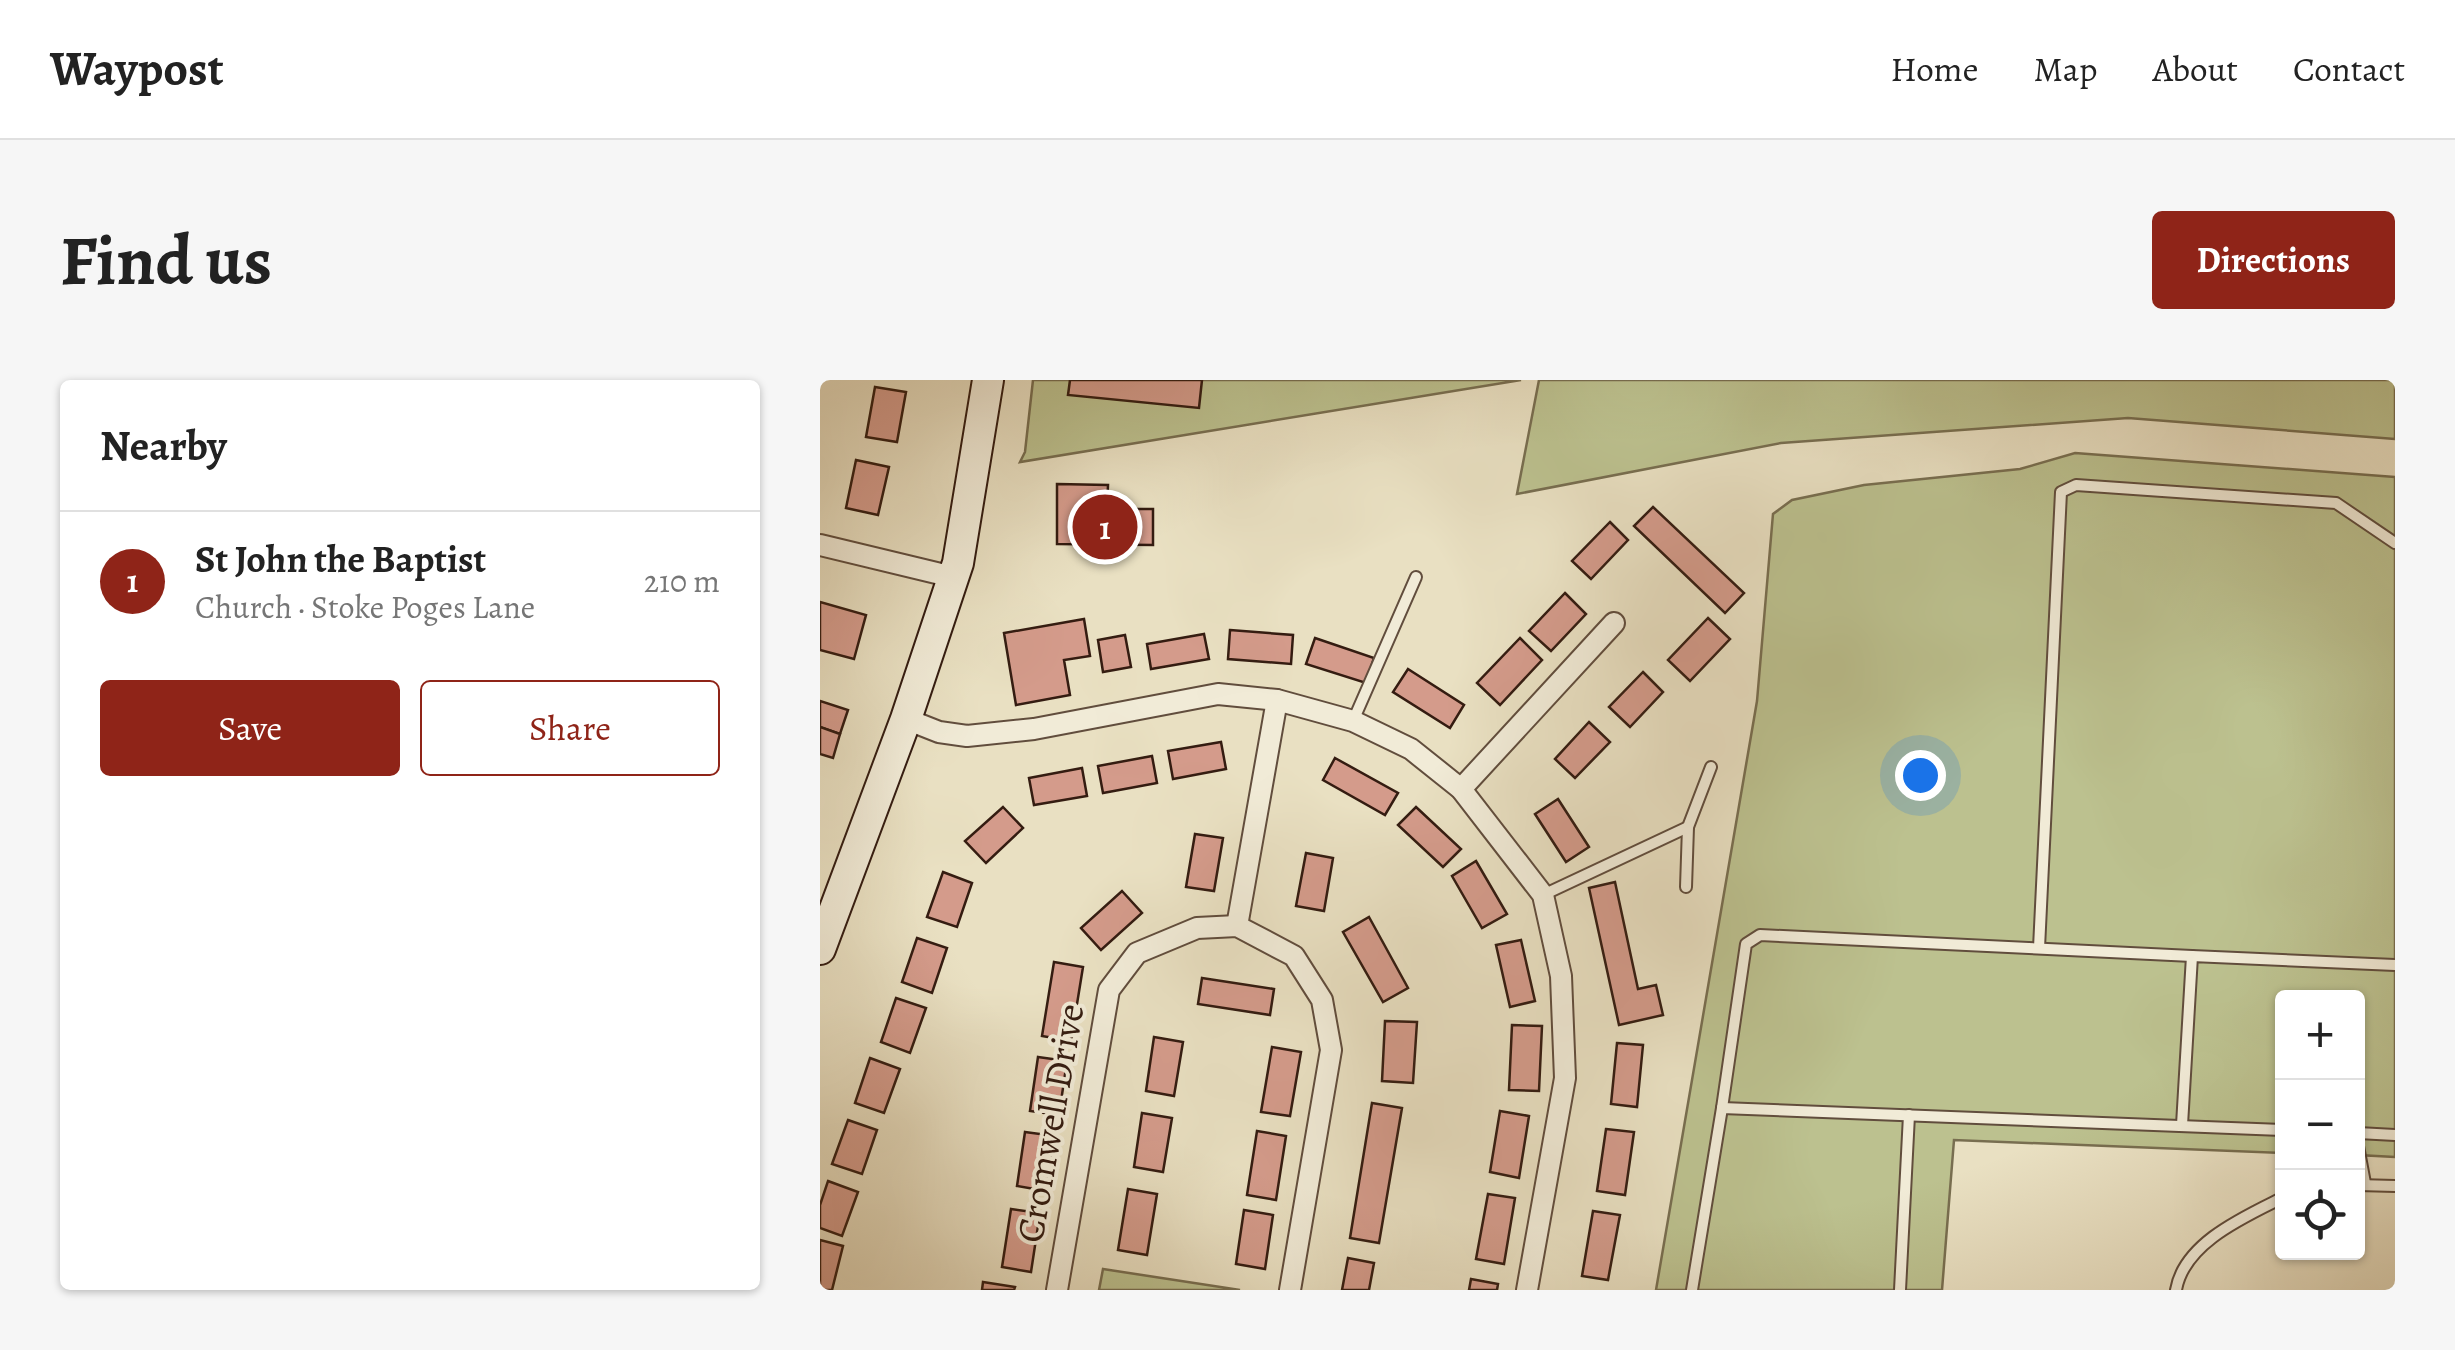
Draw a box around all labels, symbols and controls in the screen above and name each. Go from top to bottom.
text: Waypost [50,36,224,102]
text: Home [1890,45,1978,93]
text: Map [2033,45,2097,93]
text: About [2152,45,2238,93]
text: Contact [2293,45,2405,93]
button: Directions [2152,211,2395,309]
text: Find us [60,213,272,308]
text: Nearby [100,417,227,474]
pin: 1 [1072,490,1138,564]
text: St John the Baptist [195,533,486,585]
text: 1 [127,559,138,603]
text: 210 m [644,559,720,603]
text: Church · Stoke Poges Lane [195,585,535,629]
button: Save [100,680,400,776]
button: Share [420,680,720,776]
your location [1895,750,1946,801]
map controls [2275,990,2365,1260]
button: + [2275,990,2365,1080]
street label: Cromwell Drive [1003,1000,1097,1246]
button: − [2275,1080,2365,1170]
button: locate [2275,1170,2365,1260]

